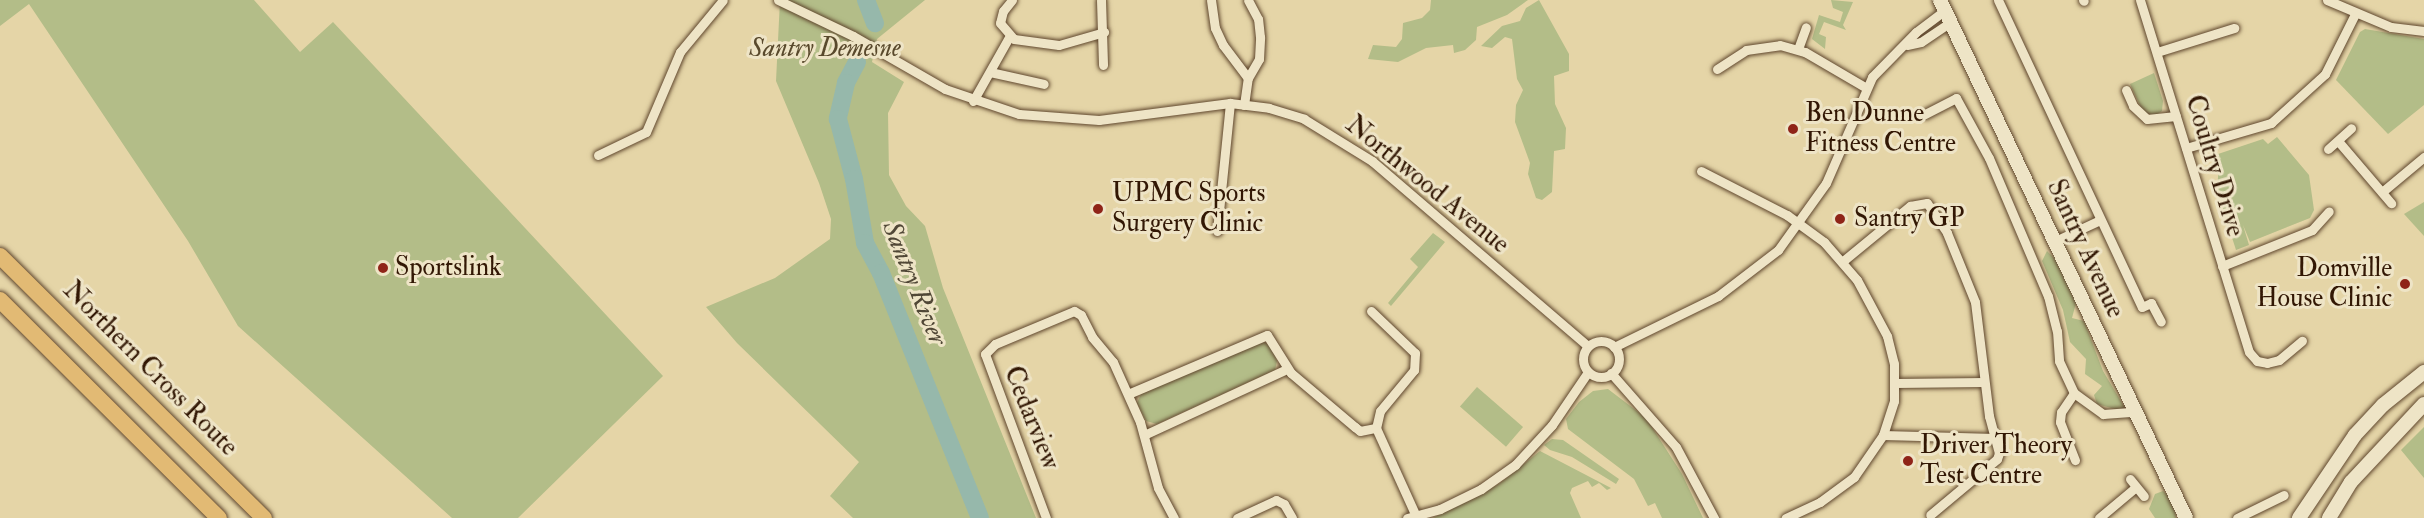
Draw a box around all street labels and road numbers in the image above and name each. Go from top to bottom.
street label: Coultry Drive [2178,92,2250,240]
street label: Northwood Avenue [1339,110,1515,260]
street label: Santry Avenue [2039,175,2131,323]
street label: Northern Cross Route [56,275,244,463]
street label: Cedarview [996,362,1066,474]

